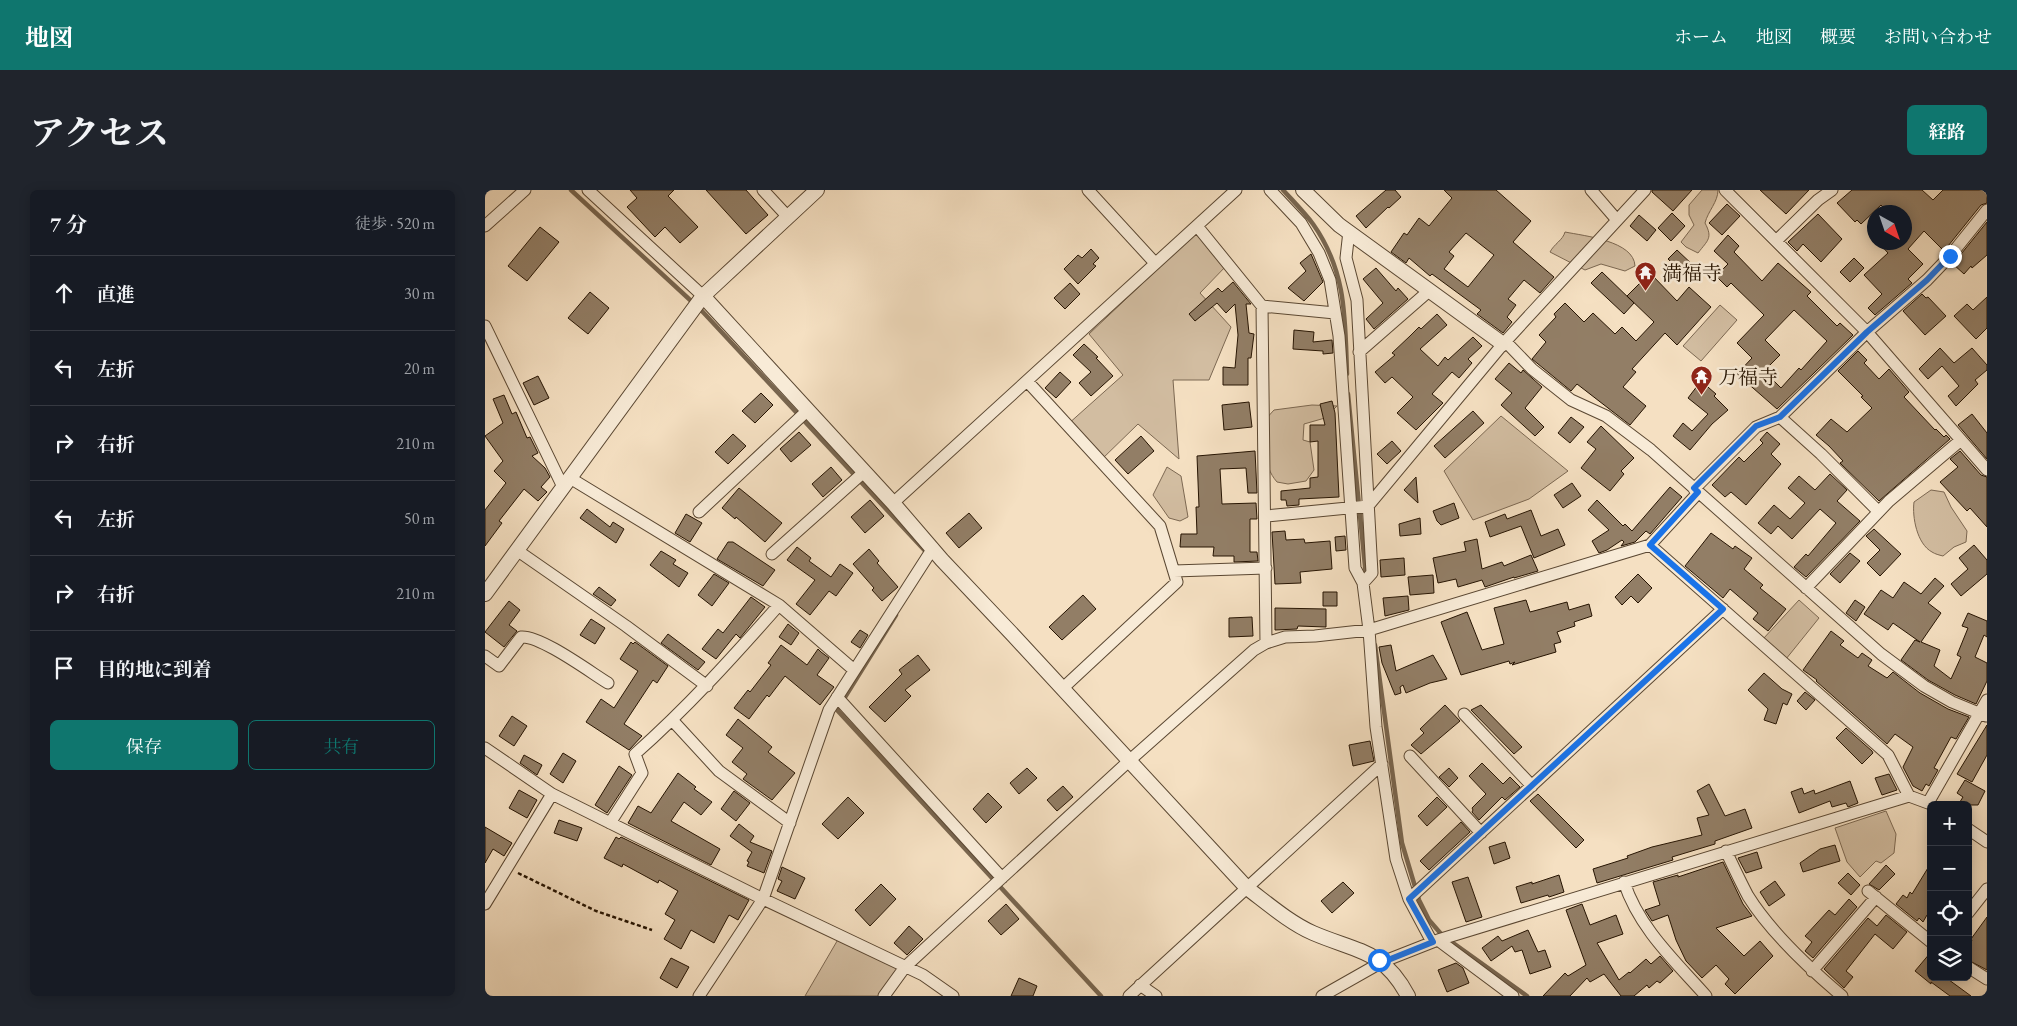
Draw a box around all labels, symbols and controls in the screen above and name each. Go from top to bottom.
text: 地図 [25,22,73,53]
text: ホーム [1674,25,1728,48]
text: 地図 [1756,25,1792,48]
text: 概要 [1820,25,1856,48]
text: お問い合わせ [1884,25,1992,48]
button: 経路 [1907,105,1987,155]
text: アクセス [30,110,169,155]
north arrow [1867,205,1912,250]
text: 7 分 [50,211,87,238]
text: 徒歩 · 520 m [355,213,435,234]
route end [1939,245,1962,268]
place label: 満福寺 [1662,260,1722,286]
temple icon: 満福寺 [1634,261,1658,292]
icon: ahead [50,279,78,307]
text: 直進 [97,282,135,307]
text: 30 m [404,283,435,304]
icon: left [50,354,78,382]
text: 左折 [97,357,135,382]
text: 20 m [404,358,435,379]
place label: 万福寺 [1718,364,1778,390]
temple icon: 万福寺 [1690,365,1714,396]
icon: right [50,429,78,457]
text: 右折 [97,432,135,457]
text: 210 m [396,433,435,454]
icon: left [50,504,78,532]
text: 左折 [97,507,135,532]
text: 50 m [404,508,435,529]
icon: right [50,579,78,607]
text: 右折 [97,582,135,607]
text: 210 m [396,583,435,604]
icon: arrive [50,654,78,682]
text: 目的地に到着 [97,657,211,682]
button: 保存 [50,720,238,770]
button: 共有 [248,720,435,770]
map controls [1927,801,1972,981]
button: + [1927,801,1972,846]
button: − [1927,846,1972,891]
button: locate [1927,891,1972,936]
button: layers [1927,936,1972,981]
route start [1368,949,1391,972]

